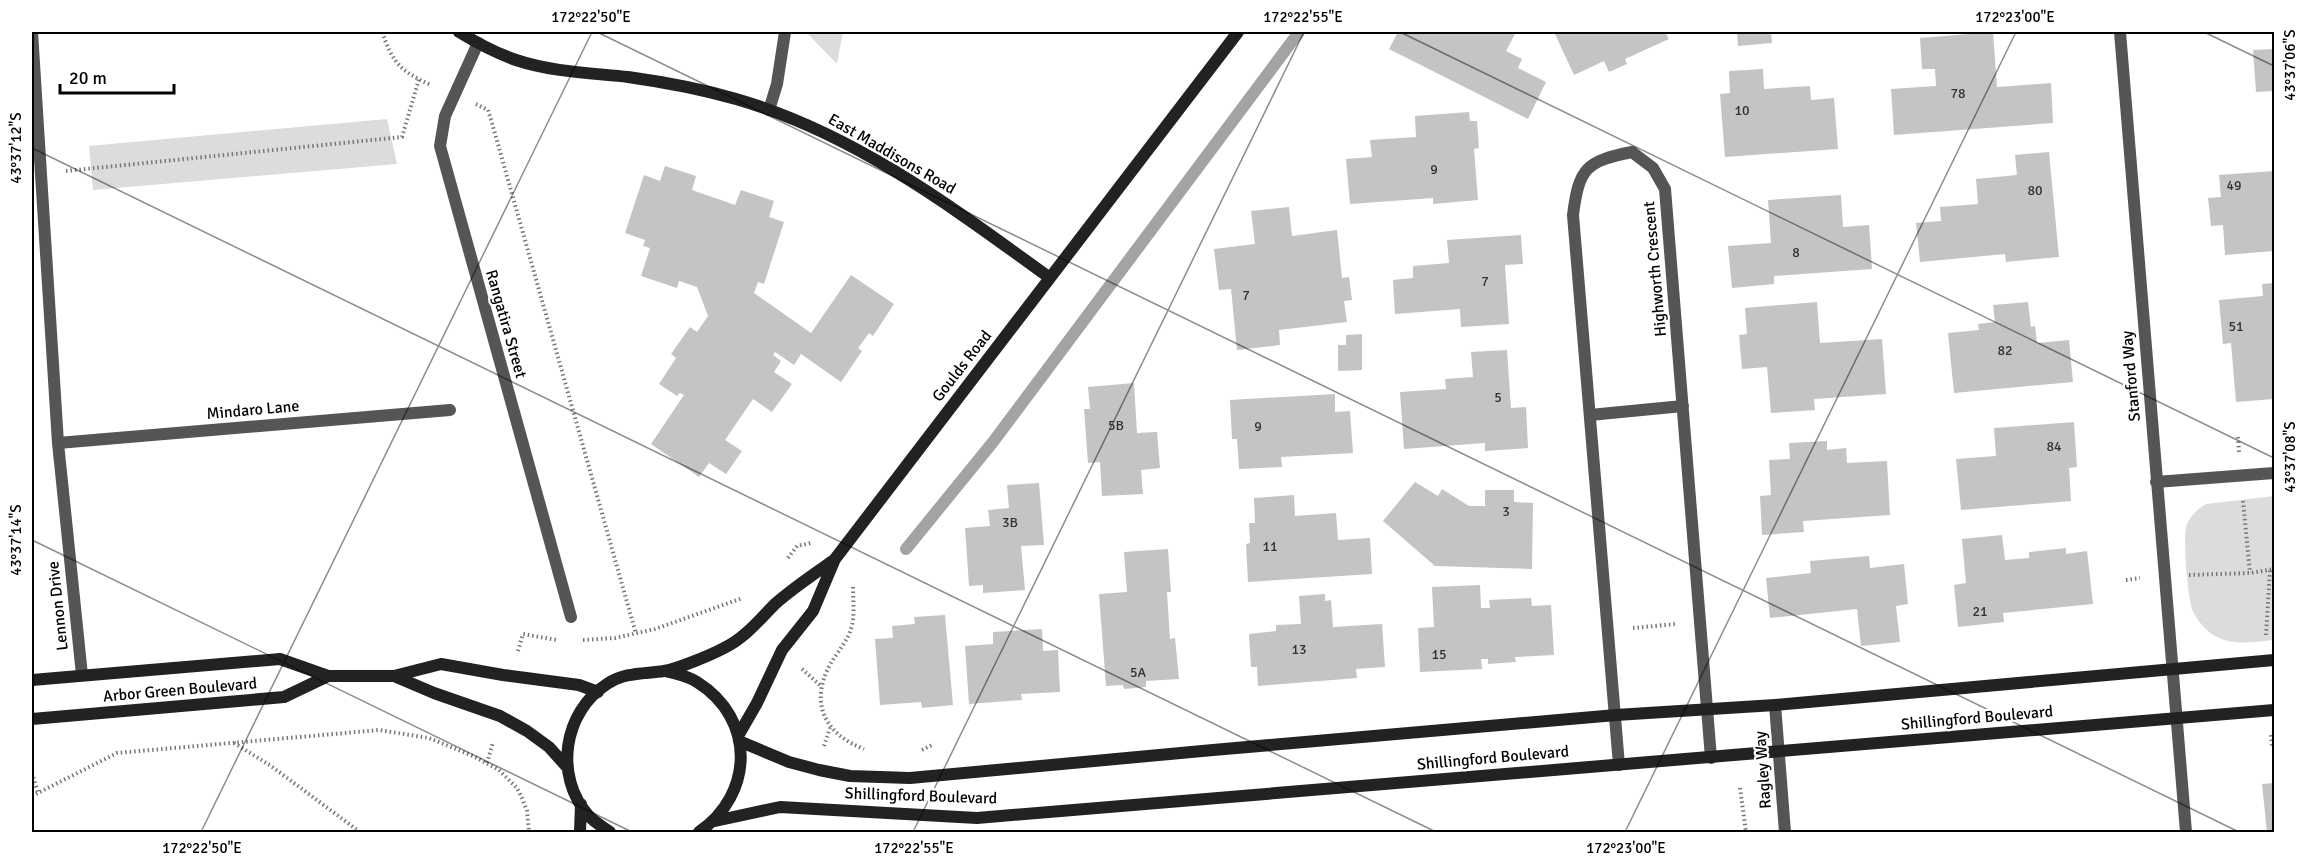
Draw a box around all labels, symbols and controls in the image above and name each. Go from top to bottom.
text: 172°22'50"E [551,8,631,26]
text: 172°22'55"E [1263,8,1343,26]
text: 172°23'00"E [1975,8,2055,26]
text: 43°37'06"S [2281,29,2299,101]
scale bar [60,57,174,95]
text: 20 m [69,67,107,89]
house number: 78 [1950,85,1966,102]
house number: 10 [1734,102,1750,119]
street label: East Maddisons Road [825,109,959,199]
text: 43°37'12"S [7,112,25,184]
house number: 9 [1430,161,1438,178]
house number: 49 [2226,177,2242,194]
house number: 80 [2027,182,2043,199]
street label: Highworth Crescent [1639,200,1671,338]
house number: 8 [1792,244,1800,261]
street label: Rangatira Street [481,267,531,381]
house number: 7 [1481,273,1489,290]
house number: 7 [1242,287,1250,304]
house number: 51 [2228,318,2244,335]
street label: Goulds Road [928,326,996,406]
street label: Stanford Way [2117,329,2145,422]
house number: 82 [1997,342,2013,359]
house number: 5 [1494,389,1502,406]
street label: Mindaro Lane [206,396,300,424]
house number: 5B [1108,417,1124,434]
house number: 9 [1254,418,1262,435]
text: 43°37'08"S [2281,421,2299,493]
house number: 84 [2046,438,2062,455]
house number: 3 [1502,503,1510,520]
text: 43°37'14"S [7,504,25,576]
house number: 3B [1002,514,1018,531]
house number: 11 [1262,538,1278,555]
street label: Lennon Drive [43,560,73,652]
house number: 21 [1972,603,1988,620]
house number: 13 [1291,641,1307,658]
house number: 15 [1431,646,1447,663]
house number: 5A [1130,664,1146,681]
street label: Arbor Green Boulevard [102,673,258,707]
street label: Shillingford Boulevard [1900,701,2054,735]
street label: Ragley Way [1750,730,1776,809]
street label: Shillingford Boulevard [1416,741,1570,775]
street label: Shillingford Boulevard [844,783,998,809]
text: 172°22'50"E [162,839,242,857]
text: 172°22'55"E [874,839,954,857]
text: 172°23'00"E [1586,839,1666,857]

